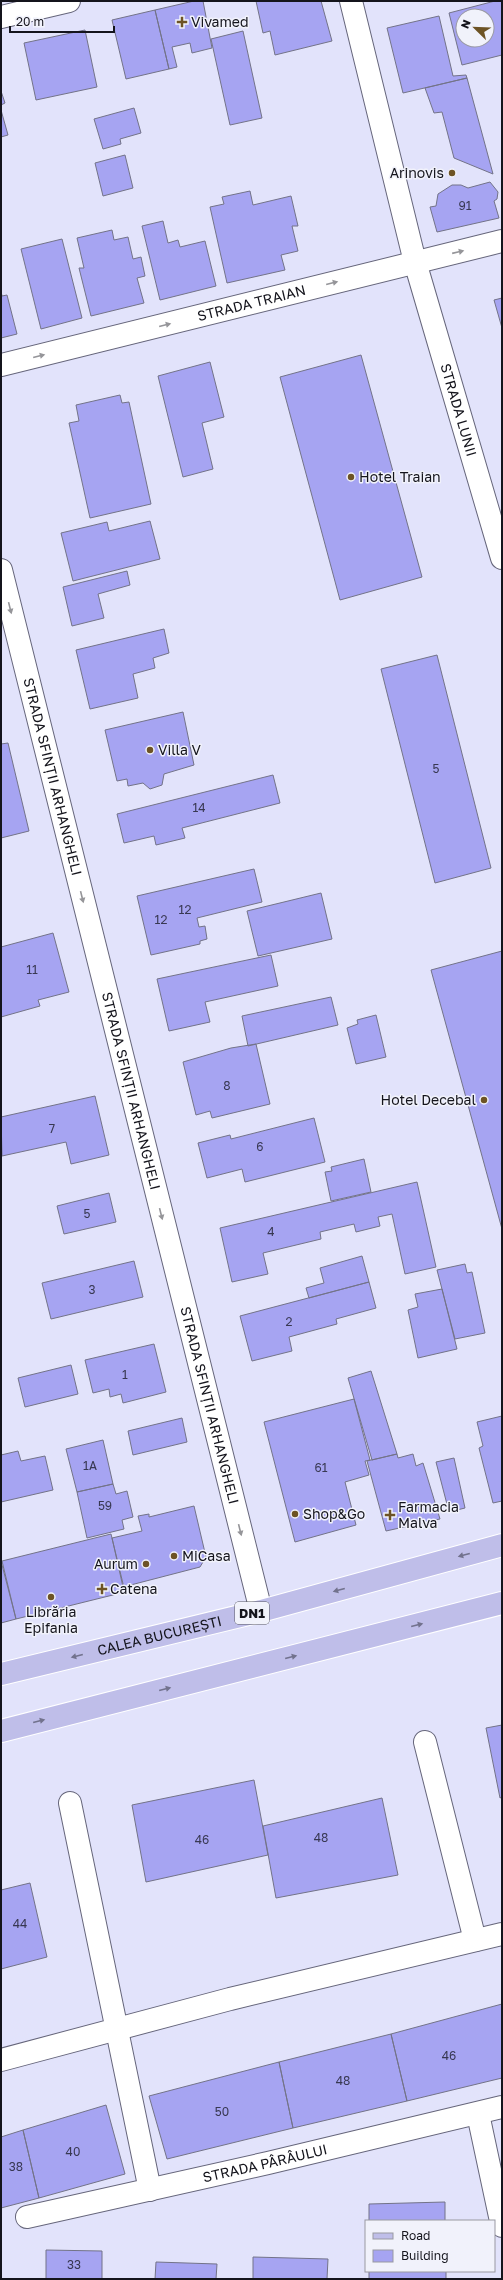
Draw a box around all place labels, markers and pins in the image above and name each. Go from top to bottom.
place label: Vivamed [191,13,249,30]
marker: Vivamed [176,16,188,28]
place label: Arinovis [390,164,444,181]
marker: Arinovis [447,168,457,178]
place label: Hotel Traian [359,468,441,485]
marker: Hotel Traian [346,472,356,482]
place label: Villa V [158,741,202,758]
marker: Villa V [145,745,155,755]
place label: Hotel Decebal [381,1091,476,1108]
marker: Hotel Decebal [479,1095,489,1105]
place label: Farmacia Malva [398,1498,459,1531]
place label: Shop&Go [303,1505,365,1522]
marker: Shop&Go [290,1509,300,1519]
marker: Farmacia Malva [385,1510,395,1520]
place label: MiCasa [182,1547,231,1564]
marker: MiCasa [169,1551,179,1561]
place label: Aurum [94,1555,138,1572]
marker: Aurum [141,1559,151,1569]
place label: Catena [110,1580,158,1597]
marker: Catena [97,1584,107,1594]
marker: Librăria Epifania [46,1592,56,1602]
place label: Librăria Epifania [24,1603,78,1636]

